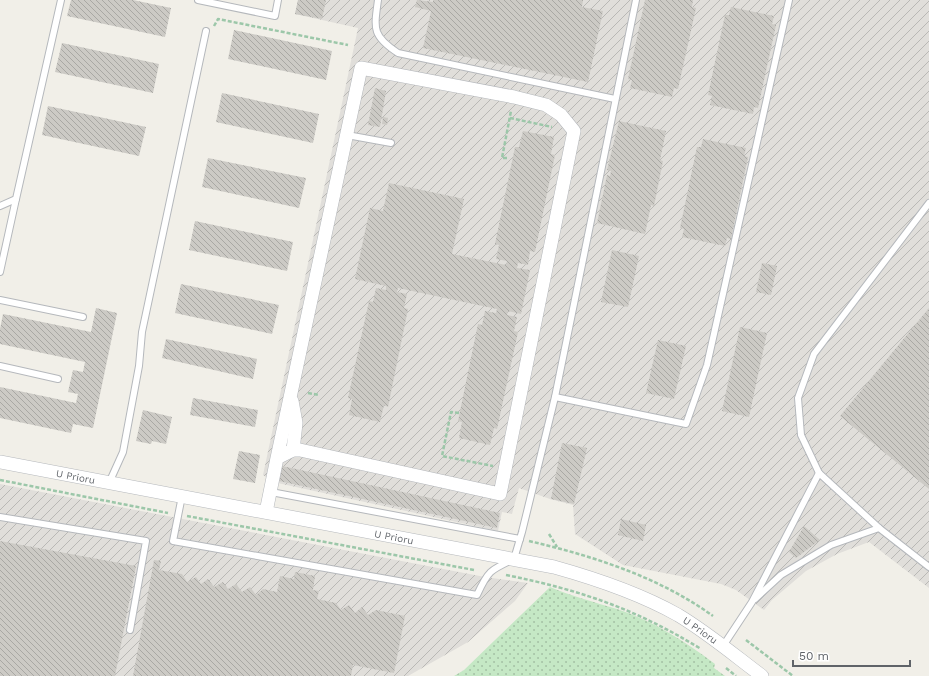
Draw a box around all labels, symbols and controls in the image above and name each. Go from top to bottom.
street label: U Prioru [55,467,96,485]
street label: U Prioru [373,528,414,546]
street label: U Prioru [681,614,720,646]
scale bar [793,642,910,668]
text: 50 m [799,649,829,663]

